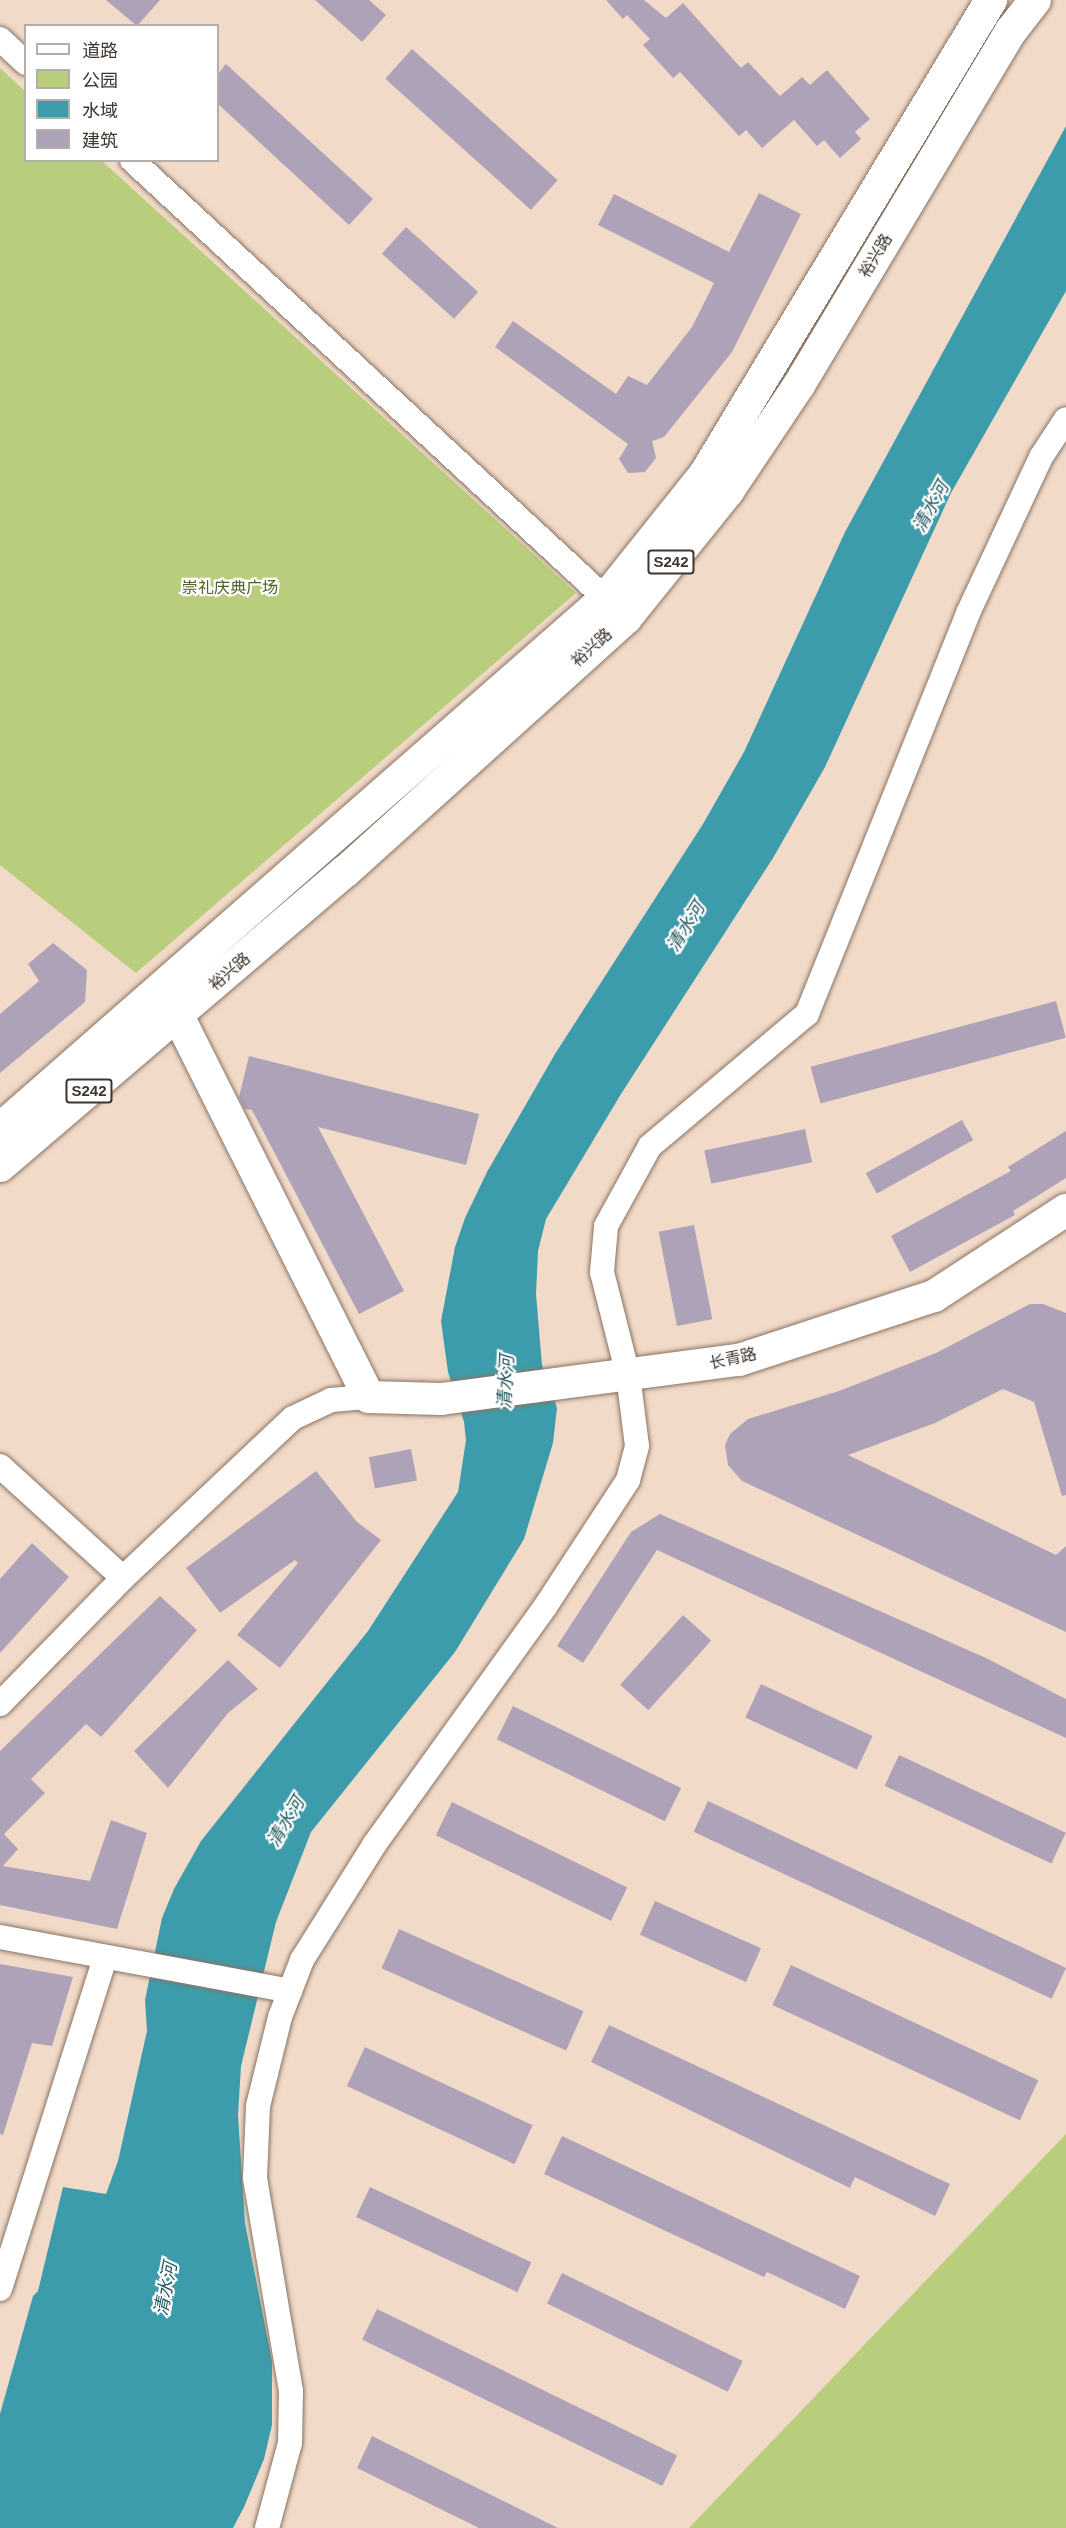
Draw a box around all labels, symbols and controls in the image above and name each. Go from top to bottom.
legend [24,24,219,162]
text: 道路 [82,41,118,61]
text: 公园 [82,71,118,91]
text: 水域 [82,101,118,121]
text: 建筑 [82,131,118,151]
street label: 裕兴路 [855,230,897,282]
water label: 清水河 [908,478,954,536]
road number: S242 [647,550,695,574]
park label: 崇礼庆典广场 [182,578,278,598]
street label: 裕兴路 [568,625,616,671]
water label: 清水河 [663,898,709,956]
street label: 裕兴路 [206,949,254,995]
road number: S242 [65,1079,113,1103]
street label: 长青路 [708,1345,758,1373]
water label: 清水河 [494,1354,518,1410]
water label: 清水河 [263,1793,309,1851]
water label: 清水河 [150,2260,182,2318]

